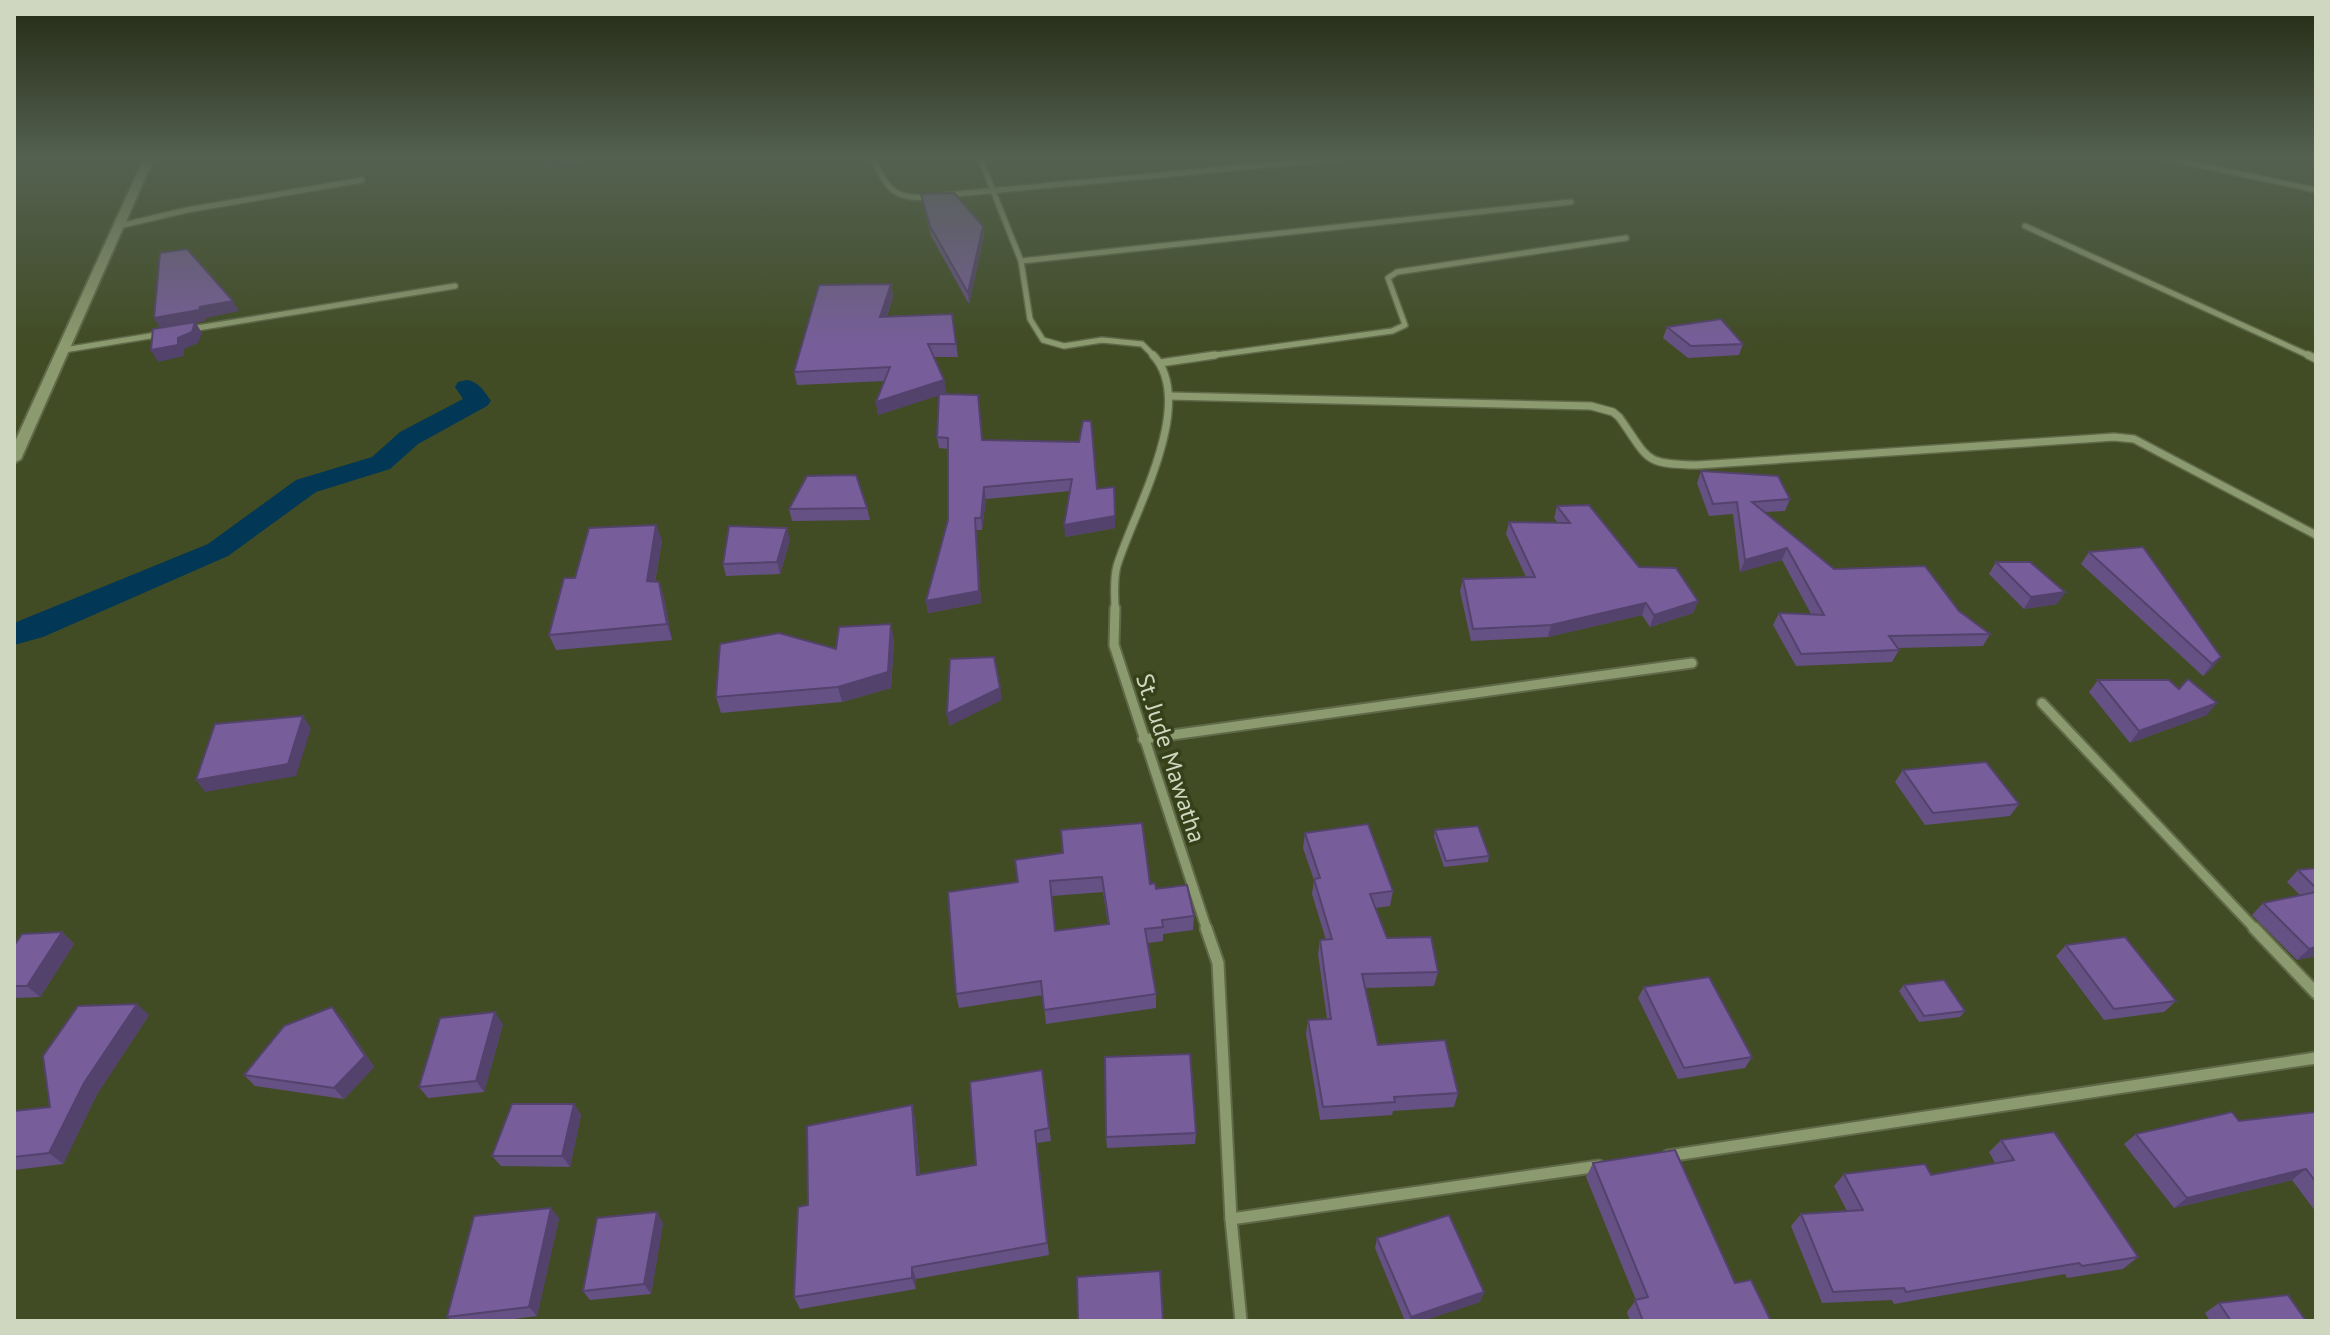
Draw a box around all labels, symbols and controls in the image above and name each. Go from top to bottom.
street label: St. Jude Mawatha [1129,670,1213,846]

